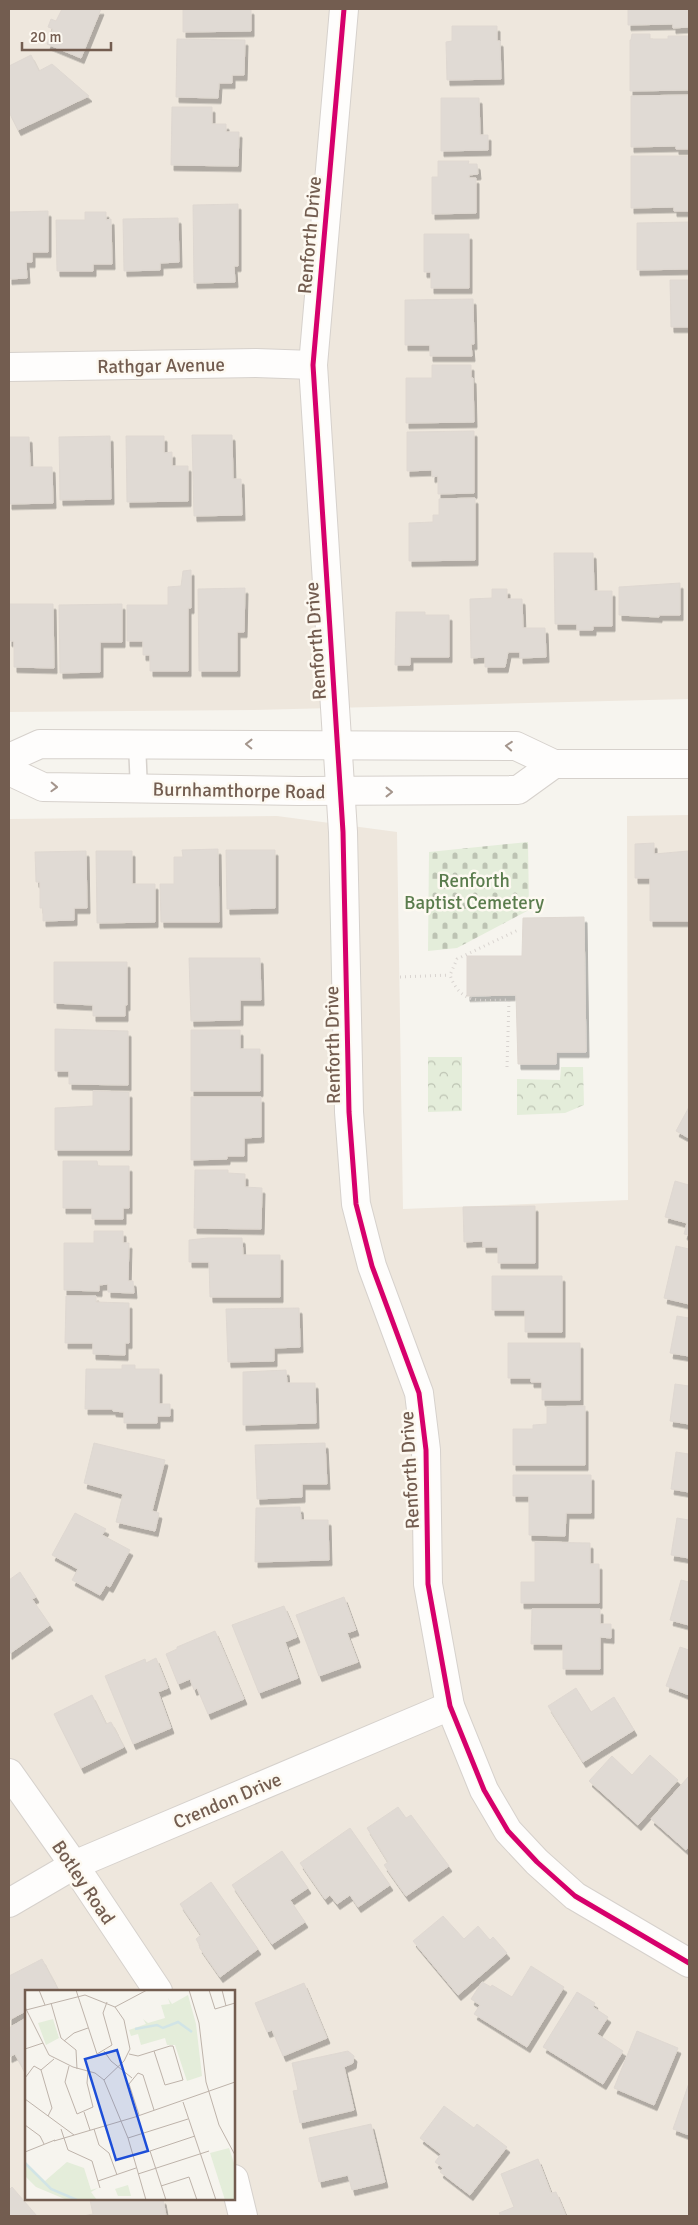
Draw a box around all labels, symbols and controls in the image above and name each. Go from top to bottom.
scale bar [22,20,111,52]
text: 20 m [30,28,61,46]
street label: Renforth Drive [293,175,327,295]
street label: Rathgar Avenue [97,353,225,379]
street label: Renforth Drive [300,581,332,701]
one-way arrow [245,739,253,749]
one-way arrow [505,741,513,752]
street label: Burnhamthorpe Road [152,777,326,805]
one-way arrow [50,782,58,792]
one-way arrow [385,787,393,797]
park label: Renforth Baptist Cemetery [404,869,544,915]
street label: Renforth Drive [320,986,346,1104]
street label: Renforth Drive [395,1410,425,1530]
street label: Crendon Drive [170,1767,285,1834]
street label: Botley Road [46,1836,120,1929]
inset map [25,1990,235,2200]

